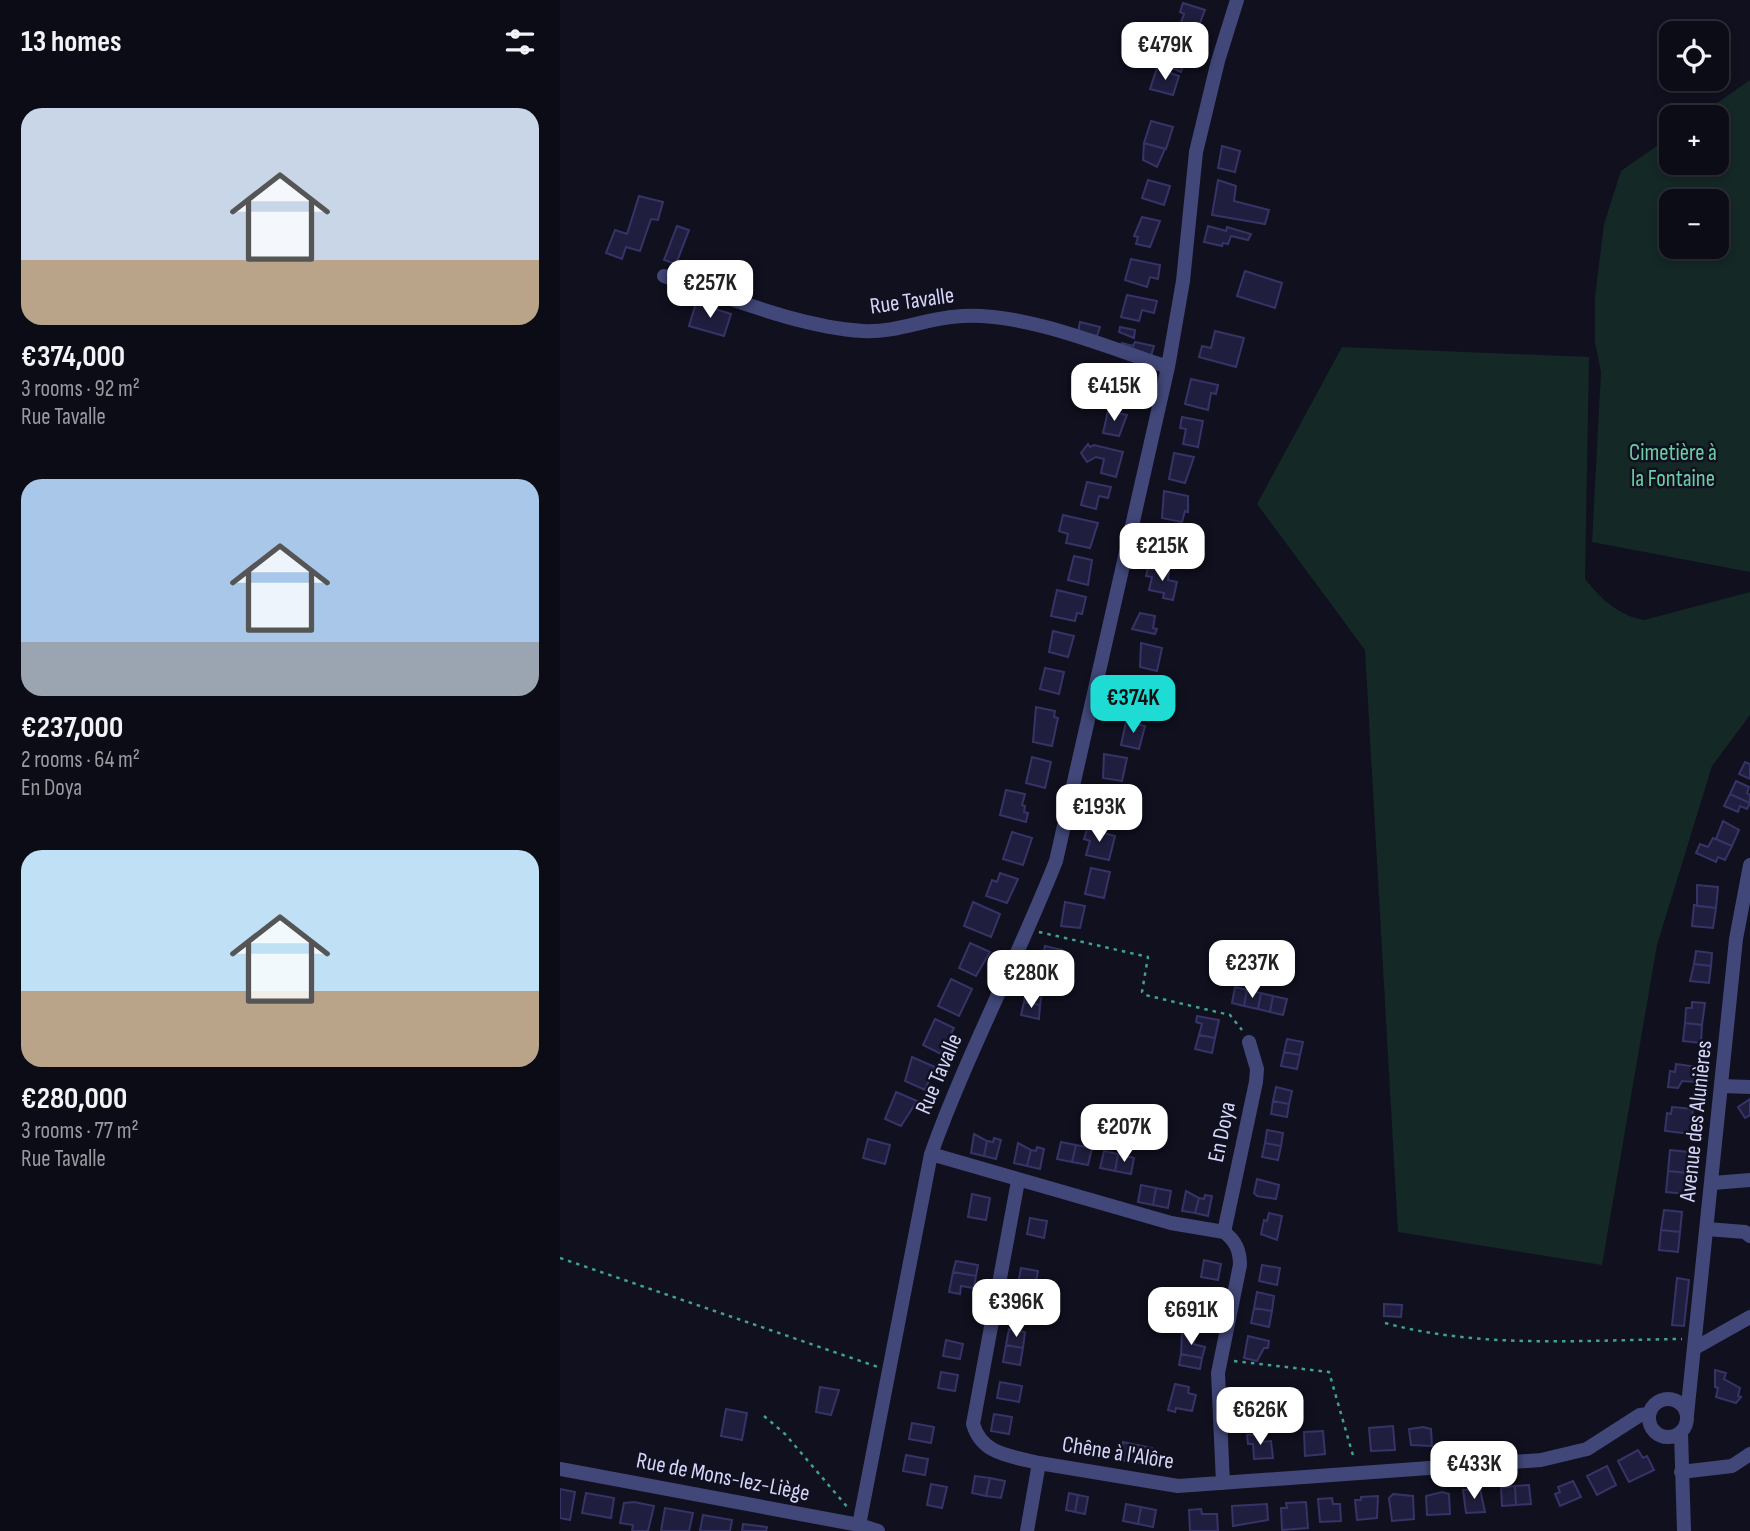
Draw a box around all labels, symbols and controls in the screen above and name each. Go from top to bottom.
map controls [1659,21,1729,259]
button: locate [1659,21,1729,91]
pin: €479K [1116,22,1214,82]
icon: filters [501,23,539,61]
text: 13 homes [21,24,122,60]
text: €479K [1137,31,1193,59]
button: + [1659,105,1729,175]
icon: home [217,154,343,280]
button: − [1659,189,1729,259]
pin: €257K [661,260,759,320]
text: €257K [683,269,737,297]
street label: Rue Tavalle [868,281,956,321]
text: €374,000 [21,339,125,375]
pin: €415K [1065,364,1163,423]
text: €415K [1087,372,1141,400]
text: 3 rooms · 92 m² [21,375,140,403]
text: Rue Tavalle [21,403,106,431]
park label: Cimetière à la Fontaine [1629,439,1717,493]
pin: €215K [1113,524,1211,583]
icon: home [217,525,343,651]
text: €215K [1136,532,1188,560]
pin: €374K [1084,676,1182,735]
text: €374K [1106,684,1160,712]
text: €237,000 [21,710,123,746]
text: 2 rooms · 64 m² [21,746,140,774]
text: En Doya [21,774,82,802]
pin: €193K [1050,784,1148,844]
text: €193K [1072,793,1126,821]
icon: home [217,896,343,1022]
pin: €237K [1203,940,1301,1000]
text: €237K [1225,949,1279,977]
pin: €280K [982,950,1080,1010]
text: €280K [1003,959,1059,987]
street label: Rue Tavalle [910,1029,968,1119]
street label: Avenue des Alunières [1674,1039,1718,1204]
text: €280,000 [21,1081,127,1117]
street label: En Doya [1202,1099,1242,1165]
pin: €207K [1075,1104,1173,1164]
text: €207K [1097,1113,1151,1141]
text: 3 rooms · 77 m² [21,1117,139,1145]
text: Rue Tavalle [21,1145,106,1173]
pin: €396K [967,1280,1065,1339]
text: €396K [988,1288,1044,1316]
pin: €691K [1142,1288,1240,1347]
text: €691K [1164,1296,1218,1324]
pin: €626K [1211,1388,1309,1447]
text: €626K [1233,1396,1287,1424]
street label: Chêne à l'Alôre [1060,1430,1176,1476]
pin: €433K [1425,1442,1523,1501]
street label: Rue de Mons-lez-Liège [634,1446,812,1508]
text: €433K [1446,1450,1502,1478]

